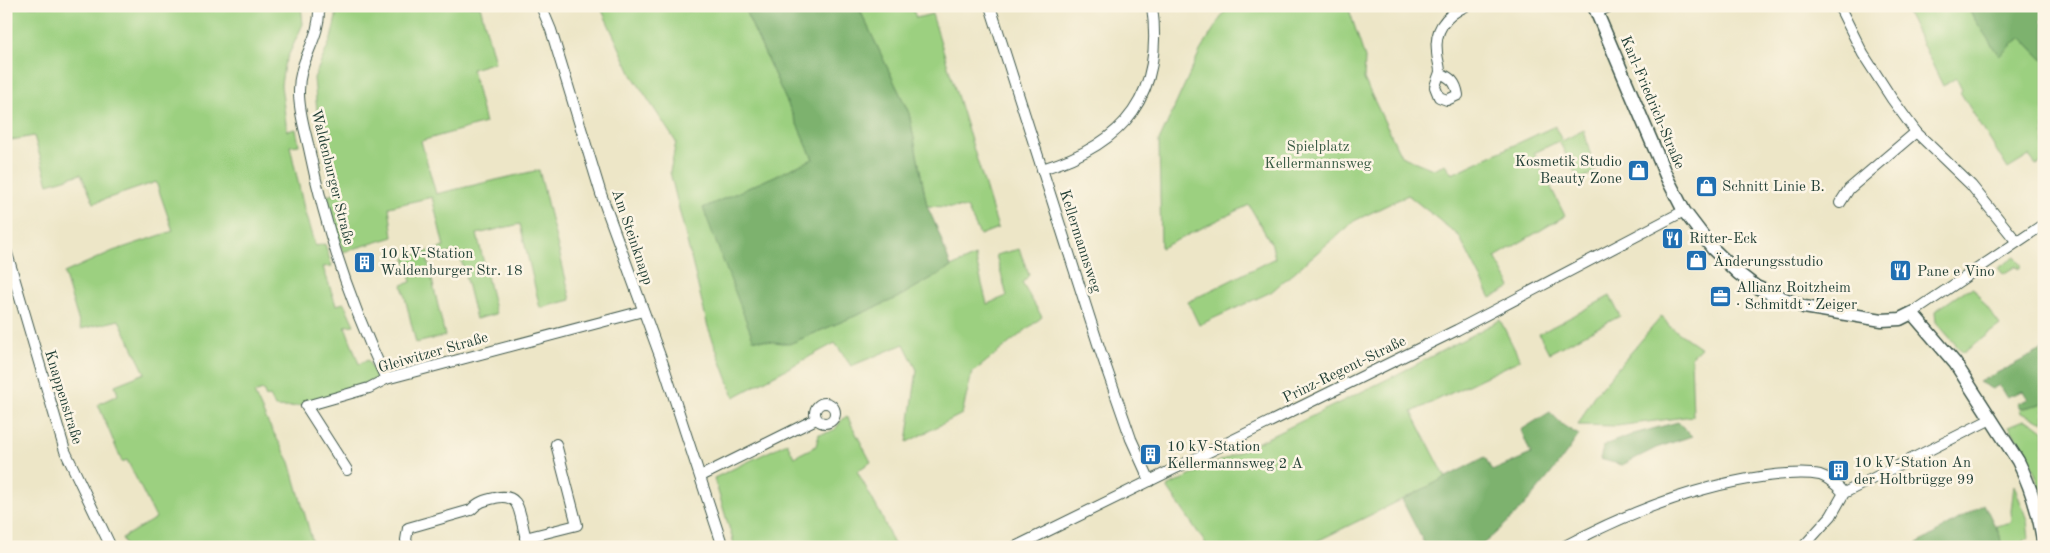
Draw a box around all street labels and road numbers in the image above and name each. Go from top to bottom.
street label: Karl-Friedrich-Straße [1617,34,1686,171]
street label: Waldenburger Straße [307,108,356,247]
street label: Am Steinknapp [608,188,655,287]
street label: Kellermannsweg [1056,188,1103,295]
street label: Gleiwitzer Straße [377,331,490,376]
street label: Prinz-Regent-Straße [1281,334,1409,407]
street label: Knappenstraße [41,349,84,446]

